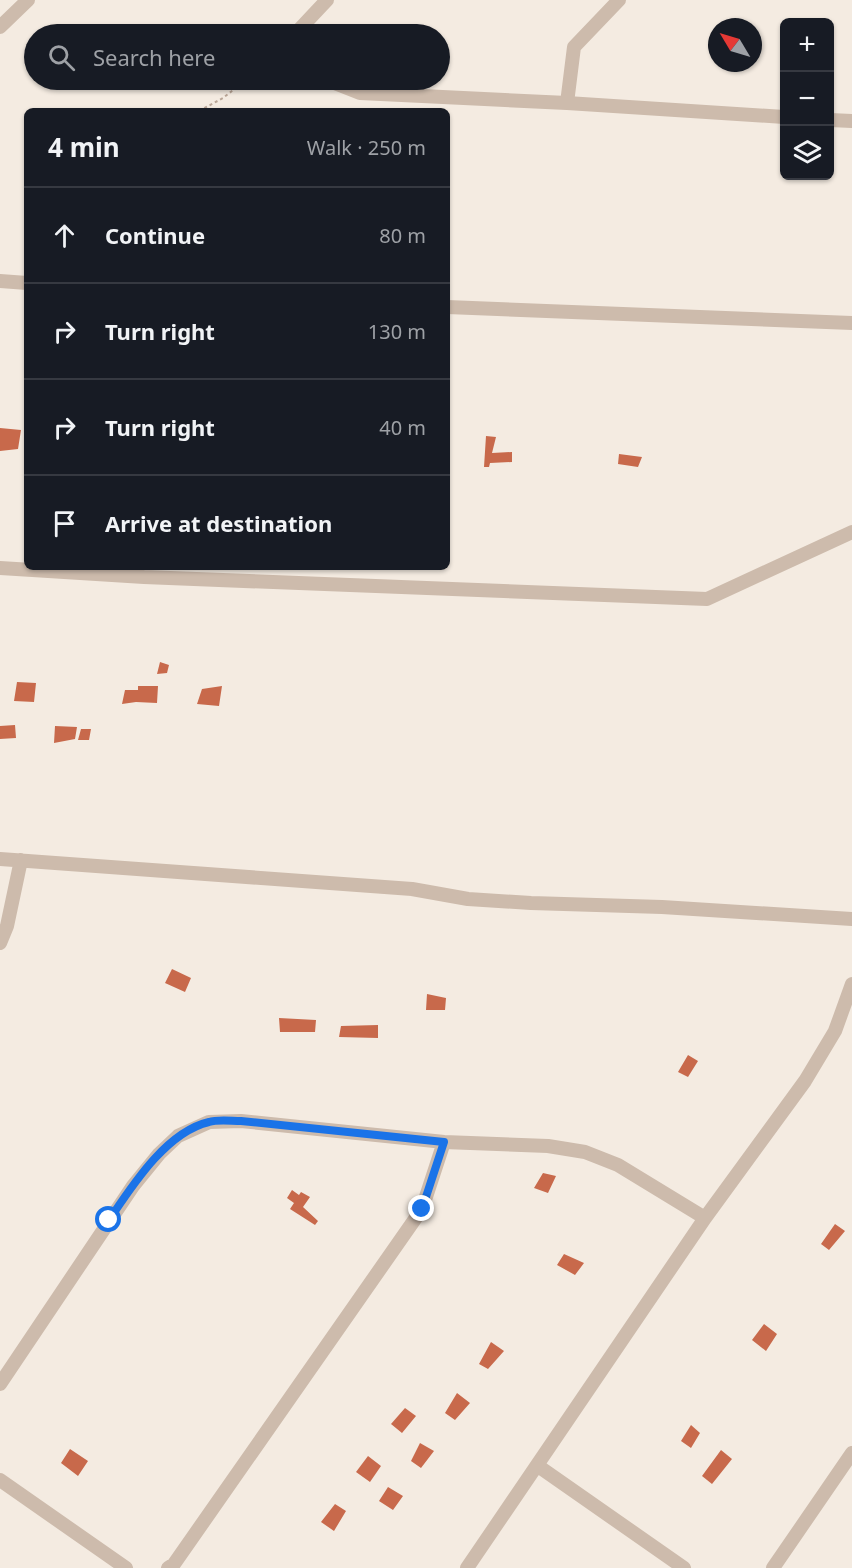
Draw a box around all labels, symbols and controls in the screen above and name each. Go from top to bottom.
north arrow [708,18,762,72]
map controls [780,18,834,180]
button: + [780,18,834,72]
search box [24,24,450,90]
icon: search [45,41,78,74]
text: Search here [93,42,215,72]
button: − [780,72,834,126]
button: layers [780,126,834,180]
text: 4 min [48,129,120,165]
text: Walk · 250 m [307,134,426,161]
icon: ahead [48,219,81,252]
text: Continue [105,220,205,250]
text: 80 m [379,222,426,249]
icon: right [48,315,81,348]
text: Turn right [105,316,215,346]
text: 130 m [368,318,426,345]
icon: right [48,411,81,444]
text: Turn right [105,412,215,442]
text: 40 m [379,414,426,441]
icon: arrive [48,507,81,540]
text: Arrive at destination [105,508,332,538]
route end [408,1195,434,1221]
route start [95,1206,121,1232]

